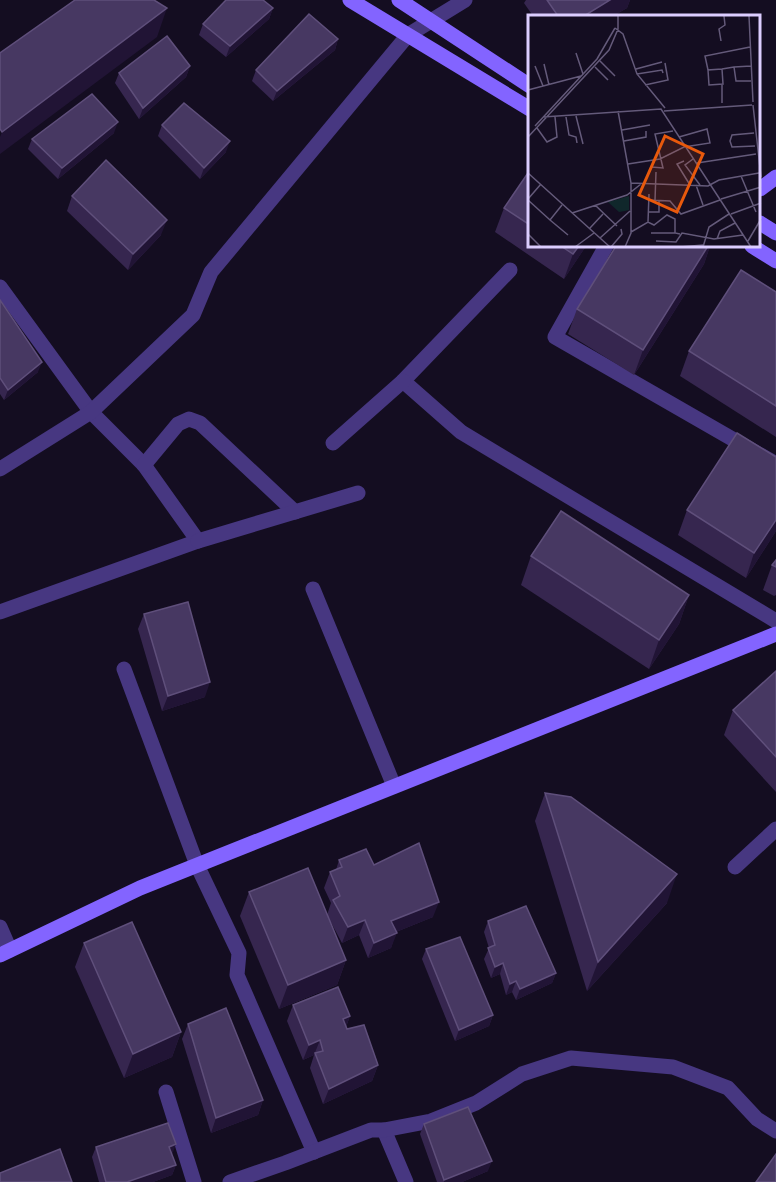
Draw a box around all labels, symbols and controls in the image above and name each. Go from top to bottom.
inset map [528,15,761,248]

